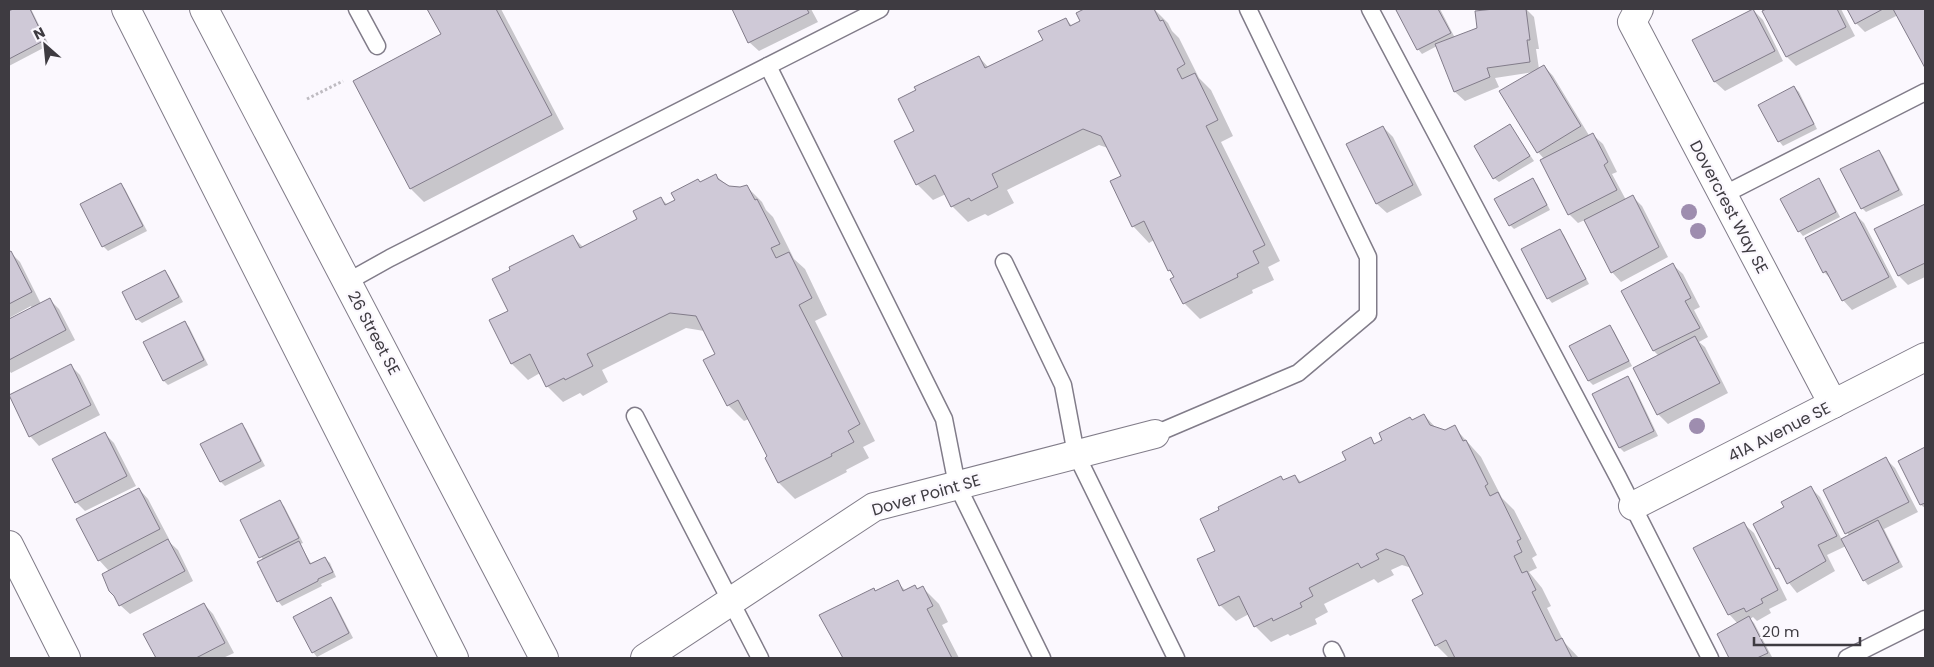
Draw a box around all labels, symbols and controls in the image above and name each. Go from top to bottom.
north arrow [20,20,70,70]
text: N [30,22,48,45]
street label: Dovercrest Way SE [1684,136,1774,278]
street label: 26 Street SE [342,287,406,379]
street label: 41A Avenue SE [1724,396,1834,468]
street label: Dover Point SE [869,468,983,522]
scale bar [1754,614,1860,646]
text: 20 m [1762,621,1800,642]

